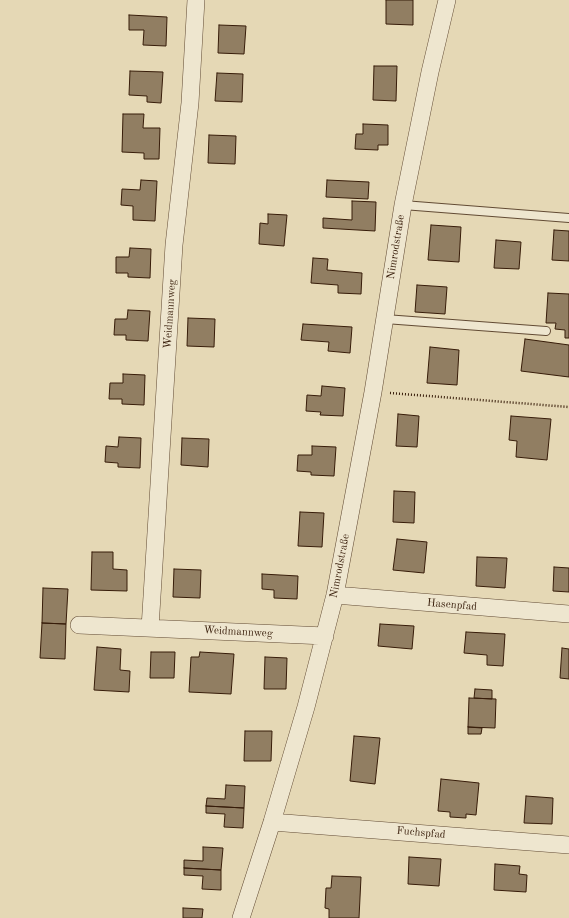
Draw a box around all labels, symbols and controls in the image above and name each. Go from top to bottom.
street label: Nimrodstraße [384,214,408,280]
street label: Weidmannweg [161,279,179,349]
street label: Nimrodstraße [327,533,353,599]
street label: Hasenpfad [426,596,478,614]
street label: Weidmannweg [203,624,273,640]
street label: Fuchspfad [396,824,446,842]

